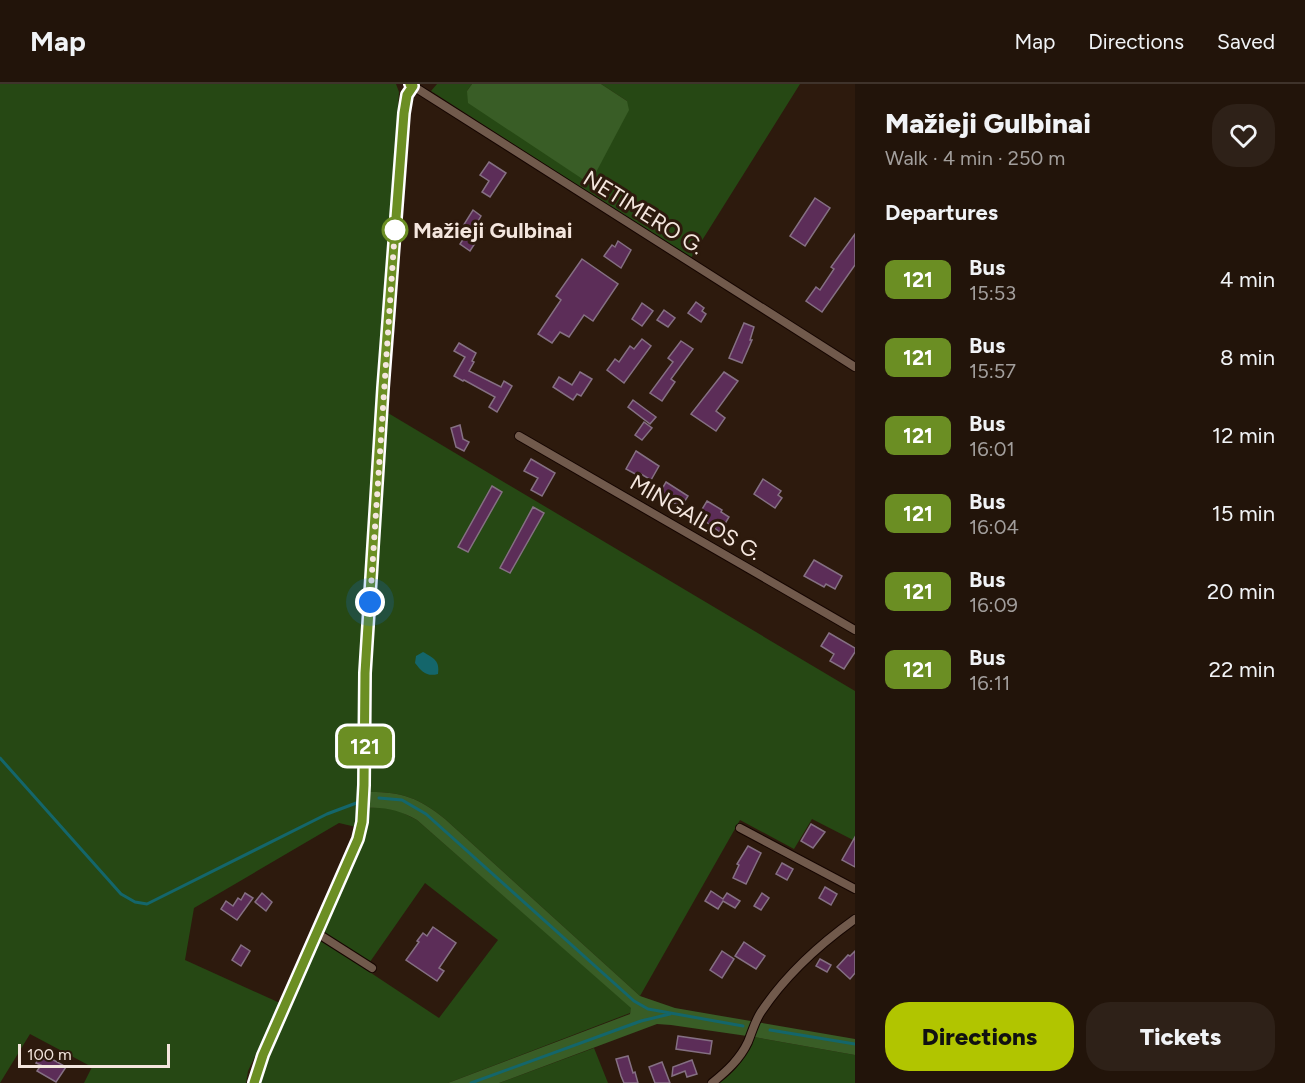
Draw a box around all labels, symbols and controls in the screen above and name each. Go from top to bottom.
text: Map [30,24,86,58]
text: Map [1014,29,1055,54]
text: Directions [1088,29,1184,54]
text: Saved [1217,29,1275,54]
button: heart [1212,104,1275,167]
text: Mažieji Gulbinai [885,106,1091,140]
text: Walk · 4 min · 250 m [885,146,1065,170]
street label: NETIMERO G. [578,165,709,260]
text: Departures [885,199,998,226]
marker: Mažieji Gulbinai [382,217,408,243]
place label: Mažieji Gulbinai [413,217,573,244]
text: Bus [969,254,1005,281]
text: 4 min [1220,266,1275,293]
text: 121 [903,267,933,292]
text: 15:53 [969,281,1016,305]
text: Bus [969,332,1005,359]
text: 8 min [1220,344,1275,371]
text: 121 [903,345,933,370]
text: 15:57 [969,359,1016,383]
text: Bus [969,410,1005,437]
text: 12 min [1212,422,1275,449]
text: 121 [903,423,933,448]
text: 16:01 [969,437,1015,461]
street label: MINGAILOS G. [625,469,766,566]
text: Bus [969,488,1005,515]
text: 15 min [1212,500,1275,527]
text: 121 [903,501,933,526]
text: 16:04 [969,515,1019,539]
text: Bus [969,566,1005,593]
text: 20 min [1207,578,1275,605]
text: 121 [903,579,933,604]
your location [355,587,385,617]
text: 16:09 [969,593,1018,617]
text: Bus [969,644,1005,671]
text: 22 min [1209,656,1275,683]
text: 121 [903,657,933,682]
text: 16:11 [969,671,1010,695]
line badge: 121 [330,726,400,766]
text: 121 [350,734,380,759]
button: Directions [885,1002,1074,1071]
button: Tickets [1086,1002,1275,1071]
scale bar [18,1041,170,1068]
text: 100 m [27,1045,72,1064]

